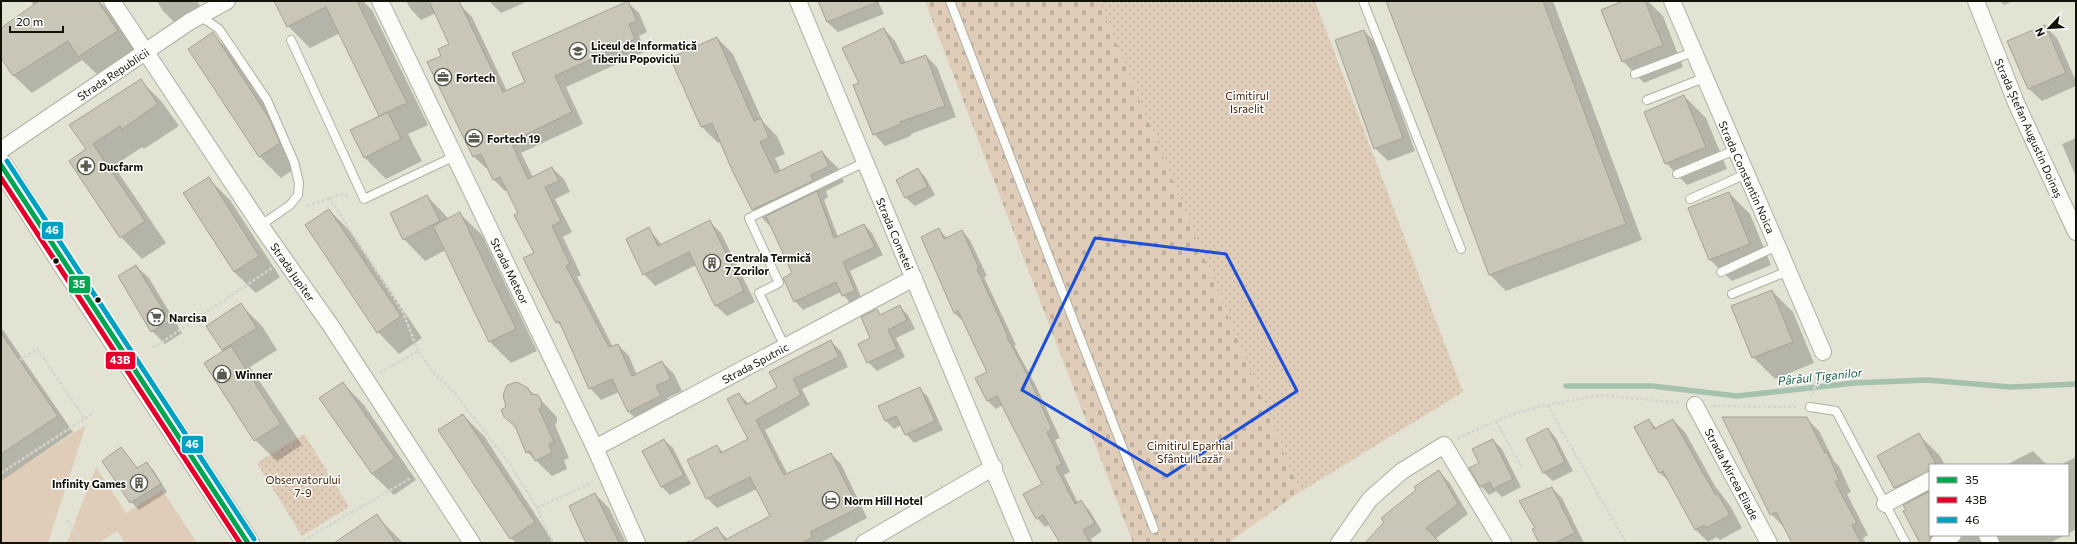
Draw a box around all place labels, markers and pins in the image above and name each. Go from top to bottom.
place label: Liceul de Informatică Tiberiu Popoviciu [591,39,697,65]
school or university icon: Liceul de Informatică Tiberiu Popoviciu [568,41,588,61]
office icon: Fortech [433,67,453,87]
place label: Fortech [456,71,495,84]
office icon: Fortech 19 [464,128,484,148]
place label: Fortech 19 [487,132,541,145]
pharmacy icon: Ducfarm [76,156,96,176]
place label: Ducfarm [99,160,143,173]
place label: Centrala Termică 7 Zorilor [725,251,811,277]
building icon: Centrala Termică 7 Zorilor [702,253,722,273]
unlabelled marker [51,256,61,266]
unlabelled marker [93,295,103,305]
supermarket icon: Narcisa [146,307,166,327]
place label: Narcisa [169,311,207,324]
shop icon: Winner [212,364,232,384]
place label: Winner [235,368,273,381]
building icon: Infinity Games [129,473,149,493]
place label: Infinity Games [52,477,126,490]
hotel icon: Norm Hill Hotel [821,490,841,510]
place label: Norm Hill Hotel [844,494,923,507]

